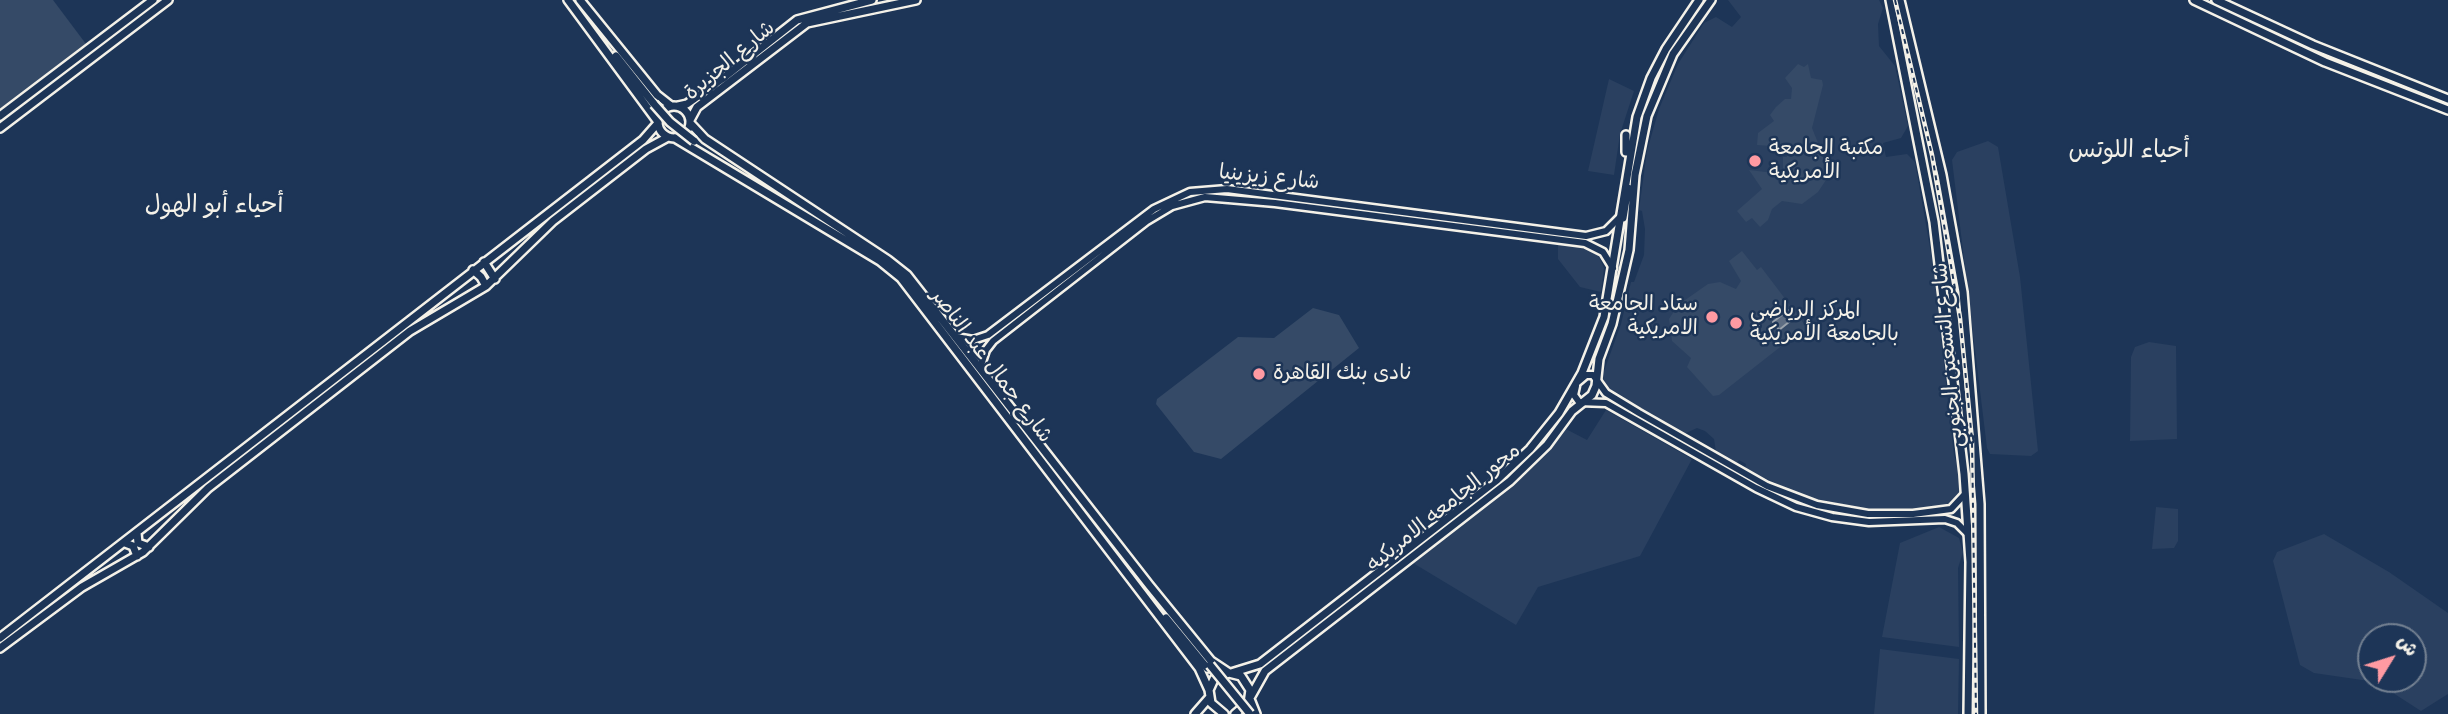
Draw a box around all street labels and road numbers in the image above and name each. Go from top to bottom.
street label: شارع الجزيرة [680,16,780,106]
street label: شارع زيزينيا [1217,160,1321,196]
street label: شارع التسعين الجنوبي [1928,261,1970,449]
street label: شارع جمال عبد الناصر [925,284,1057,448]
street label: محور الجامعه الامريكيه [1362,438,1526,578]

